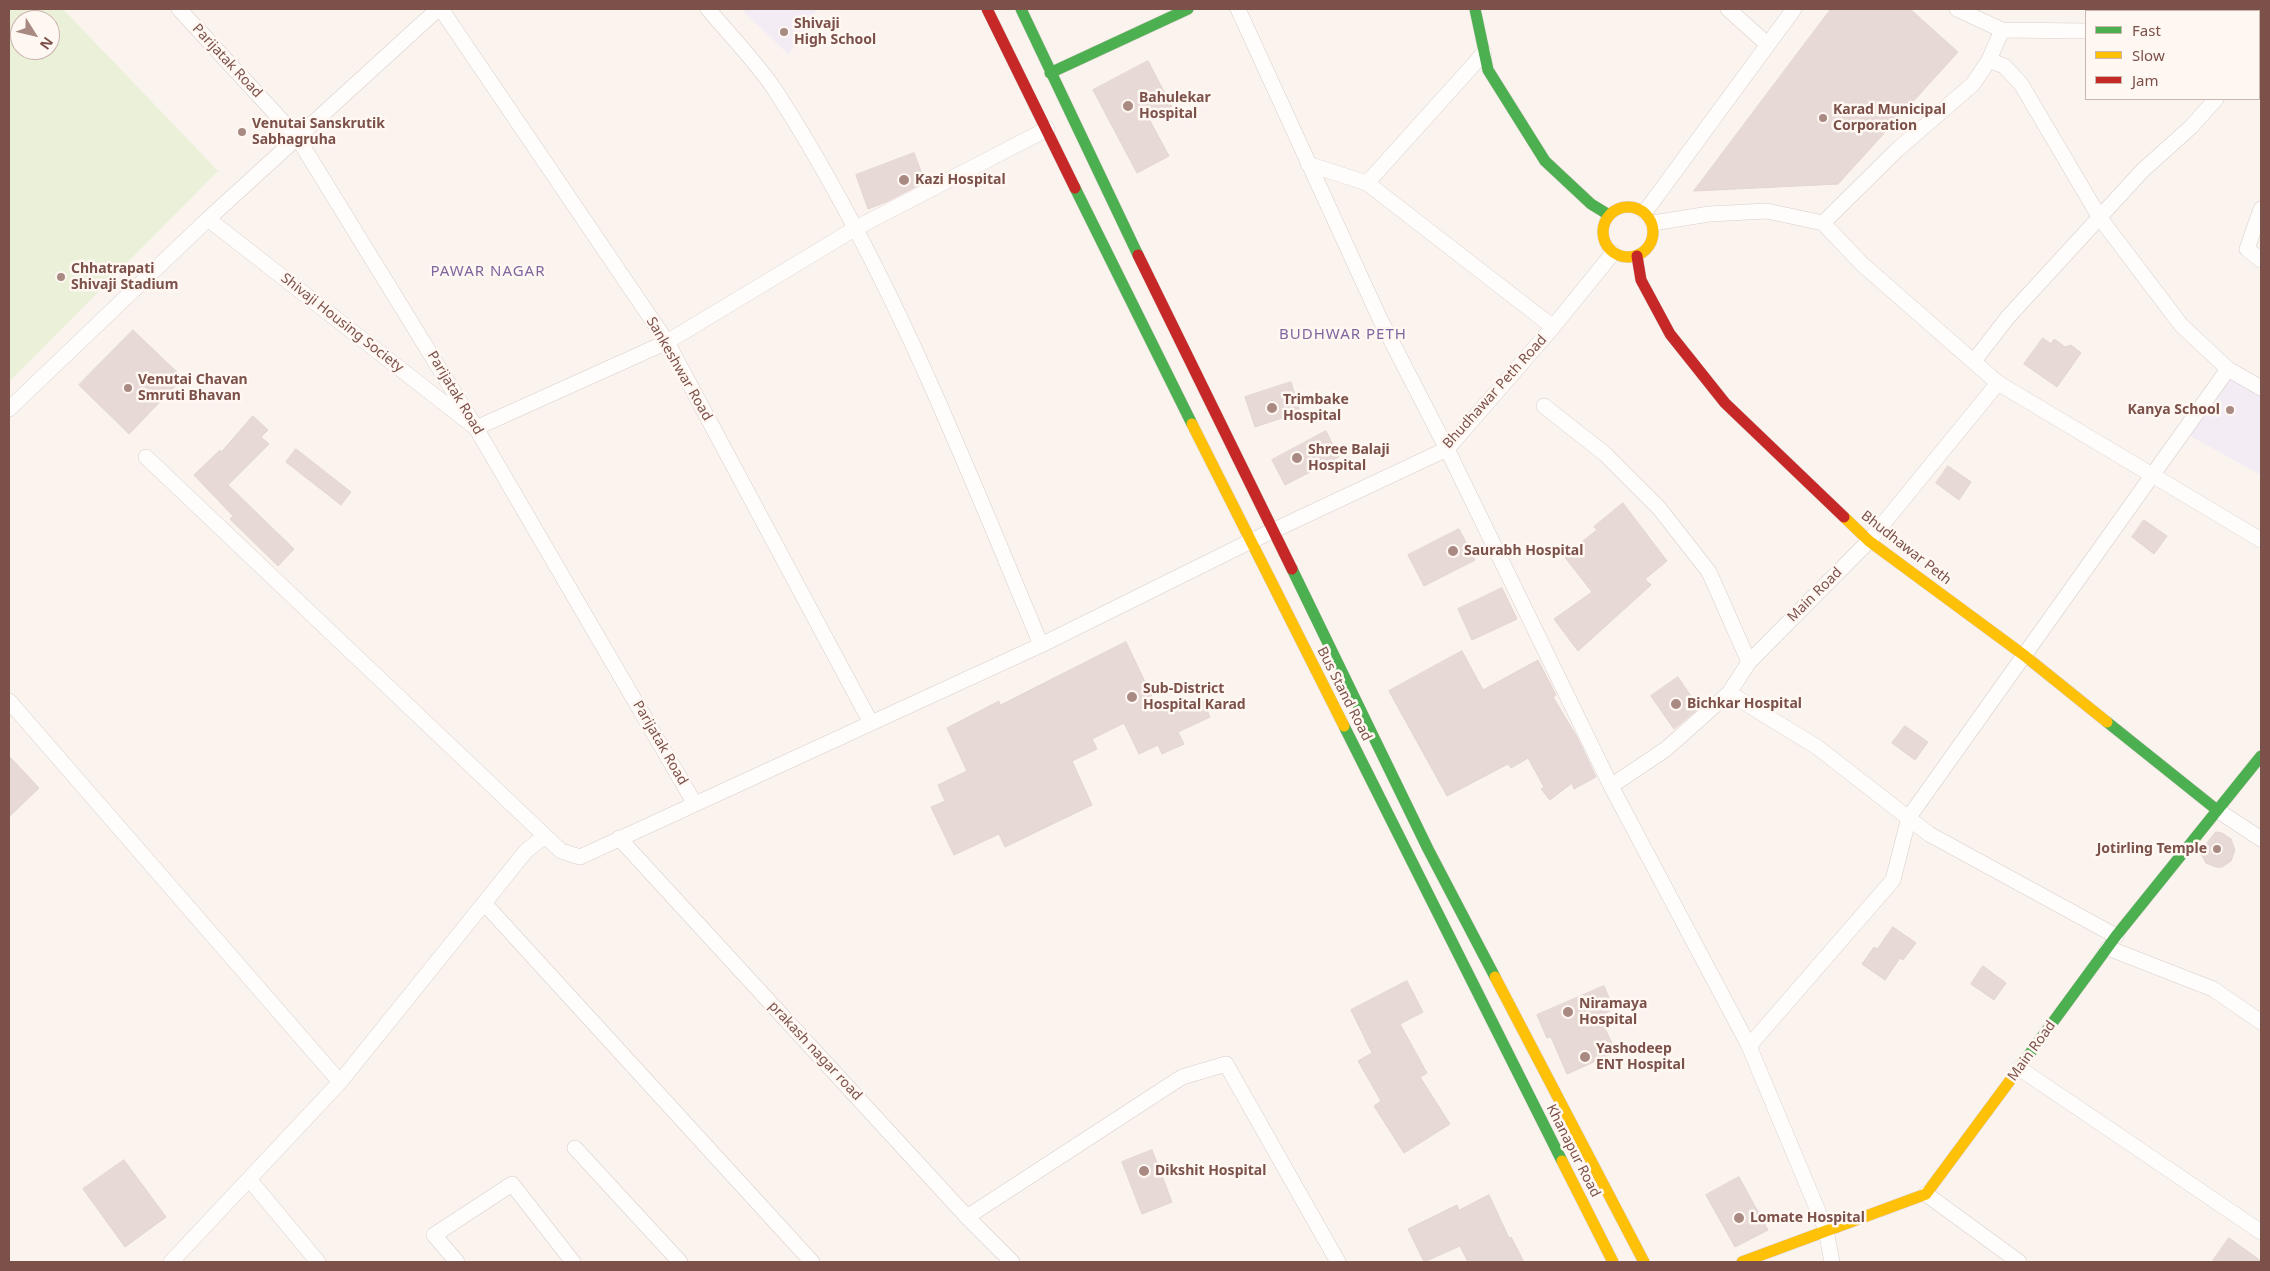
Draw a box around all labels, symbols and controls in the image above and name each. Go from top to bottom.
north arrow [10,10,60,60]
legend [2085,10,2260,100]
place label: Shivaji High School [794,16,876,48]
text: Fast [2132,20,2161,40]
street label: Parijatak Road [189,21,265,101]
marker: Shivaji High School [778,26,790,38]
text: N [36,33,58,54]
text: Slow [2132,45,2165,65]
text: Jam [2132,70,2159,90]
place label: Bahulekar Hospital [1139,90,1211,122]
marker: Bahulekar Hospital [1121,99,1135,113]
place label: Karad Municipal Corporation [1833,102,1946,134]
marker: Karad Municipal Corporation [1817,112,1829,124]
place label: Venutai Sanskrutik Sabhagruha [252,116,385,148]
marker: Venutai Sanskrutik Sabhagruha [236,126,248,138]
place label: Kazi Hospital [915,172,1006,188]
marker: Kazi Hospital [897,173,911,187]
place label: Chhatrapati Shivaji Stadium [71,261,178,294]
district label: PAWAR NAGAR [429,263,547,281]
street label: Shivaji Housing Society [277,270,407,376]
marker: Chhatrapati Shivaji Stadium [55,271,67,283]
street label: Sankeshwar Road [643,314,715,424]
district label: BUDHWAR PETH [1278,326,1408,344]
street label: Bhudhawar Peth Road [1440,332,1550,452]
street label: Parijatak Road [423,348,487,438]
place label: Venutai Chavan Smruti Bhavan [138,372,248,404]
marker: Venutai Chavan Smruti Bhavan [122,382,134,394]
place label: Trimbake Hospital [1283,392,1349,424]
marker: Trimbake Hospital [1265,401,1279,415]
place label: Kanya School [2127,402,2220,418]
marker: Kanya School [2224,404,2236,416]
place label: Shree Balaji Hospital [1308,442,1390,474]
marker: Shree Balaji Hospital [1290,451,1304,465]
street label: Bhudhawar Peth [1858,508,1954,588]
place label: Saurabh Hospital [1464,543,1583,559]
marker: Saurabh Hospital [1446,544,1460,558]
street label: Main Road [1784,564,1846,626]
street label: Bus Stand Road [1313,644,1375,744]
place label: Sub-District Hospital Karad [1143,681,1246,714]
marker: Sub-District Hospital Karad [1125,690,1139,704]
place label: Bichkar Hospital [1687,696,1802,712]
marker: Bichkar Hospital [1669,697,1683,711]
street label: Parijatak Road [629,698,691,788]
place label: Jotirling Temple [2097,841,2207,857]
marker: Jotirling Temple [2211,843,2223,855]
place label: Niramaya Hospital [1579,996,1647,1028]
street label: prakash nagar road [765,998,865,1104]
marker: Niramaya Hospital [1561,1005,1575,1019]
street label: Main Road [2005,1018,2059,1084]
place label: Yashodeep ENT Hospital [1596,1041,1685,1074]
marker: Yashodeep ENT Hospital [1578,1050,1592,1064]
street label: Khanapur Road [1542,1102,1604,1200]
place label: Dikshit Hospital [1155,1163,1266,1179]
marker: Dikshit Hospital [1137,1164,1151,1178]
place label: Lomate Hospital [1750,1210,1865,1226]
marker: Lomate Hospital [1732,1211,1746,1225]

